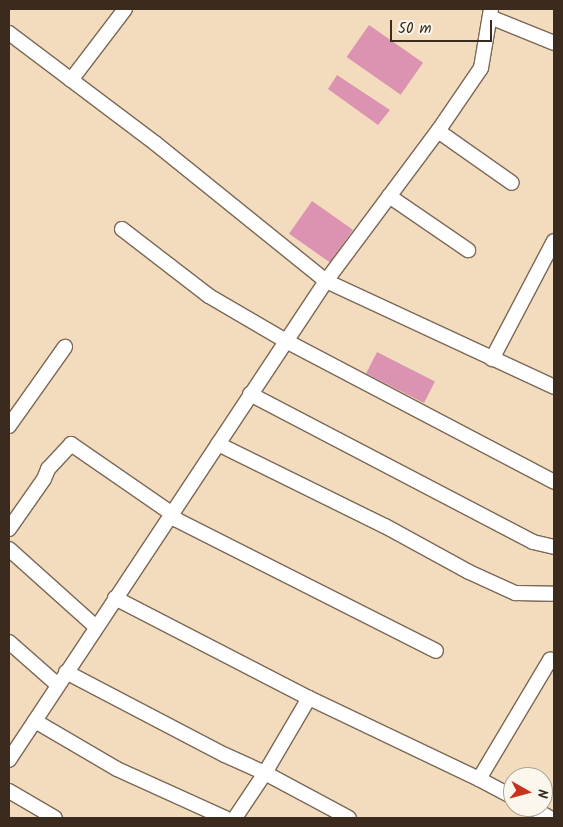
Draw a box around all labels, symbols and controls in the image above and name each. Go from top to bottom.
scale bar [393,10,496,42]
text: 50 m [398,17,432,41]
north arrow [503,767,553,817]
text: N [530,788,553,799]

